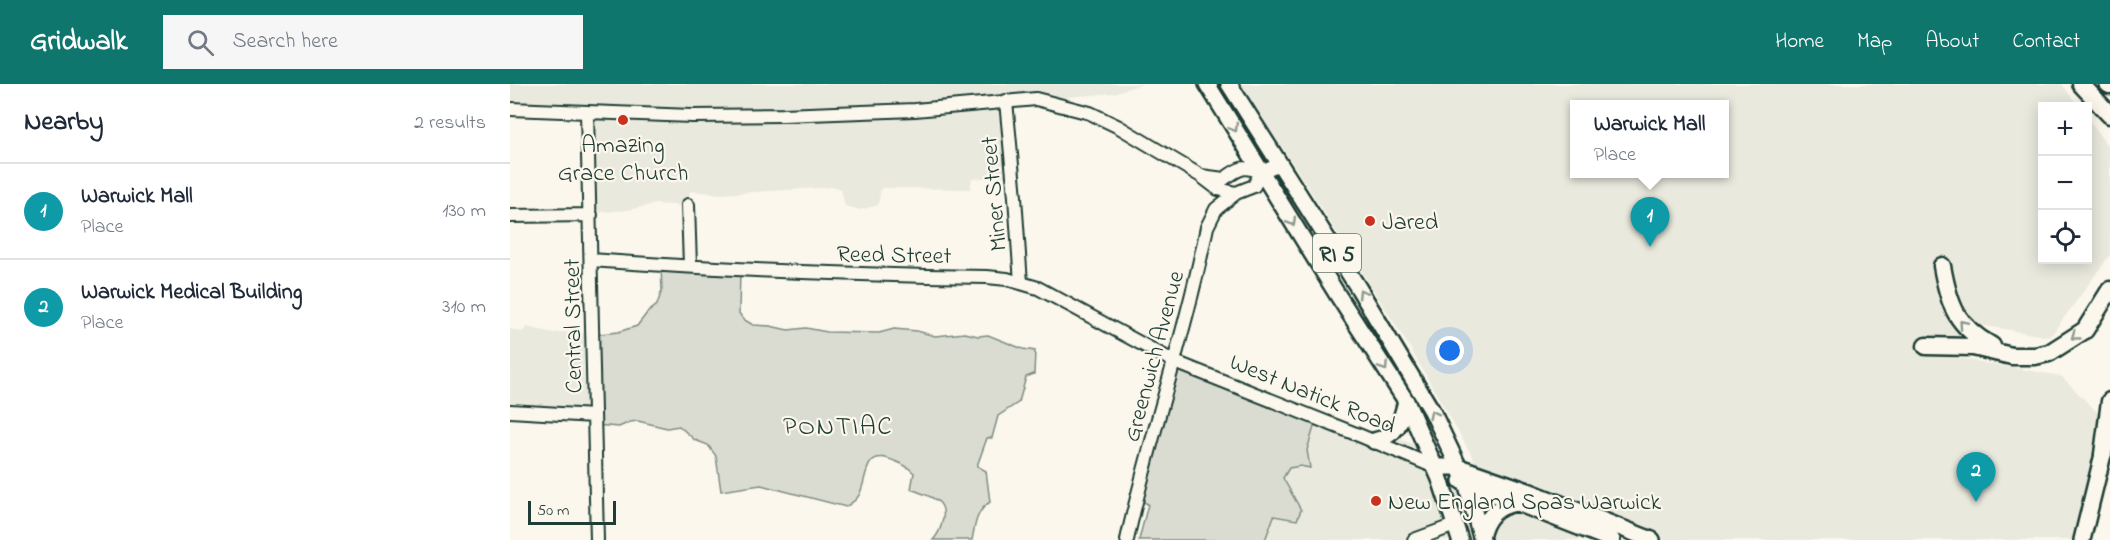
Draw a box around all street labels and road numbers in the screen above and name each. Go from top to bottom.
street label: Miner Street [973,135,1018,253]
road number: RI 5 [1313,234,1361,272]
street label: Reed Street [836,238,952,275]
street label: Central Street [556,258,593,394]
street label: Greenwich Avenue [1116,267,1195,446]
street label: West Natick Road [1224,346,1401,445]

